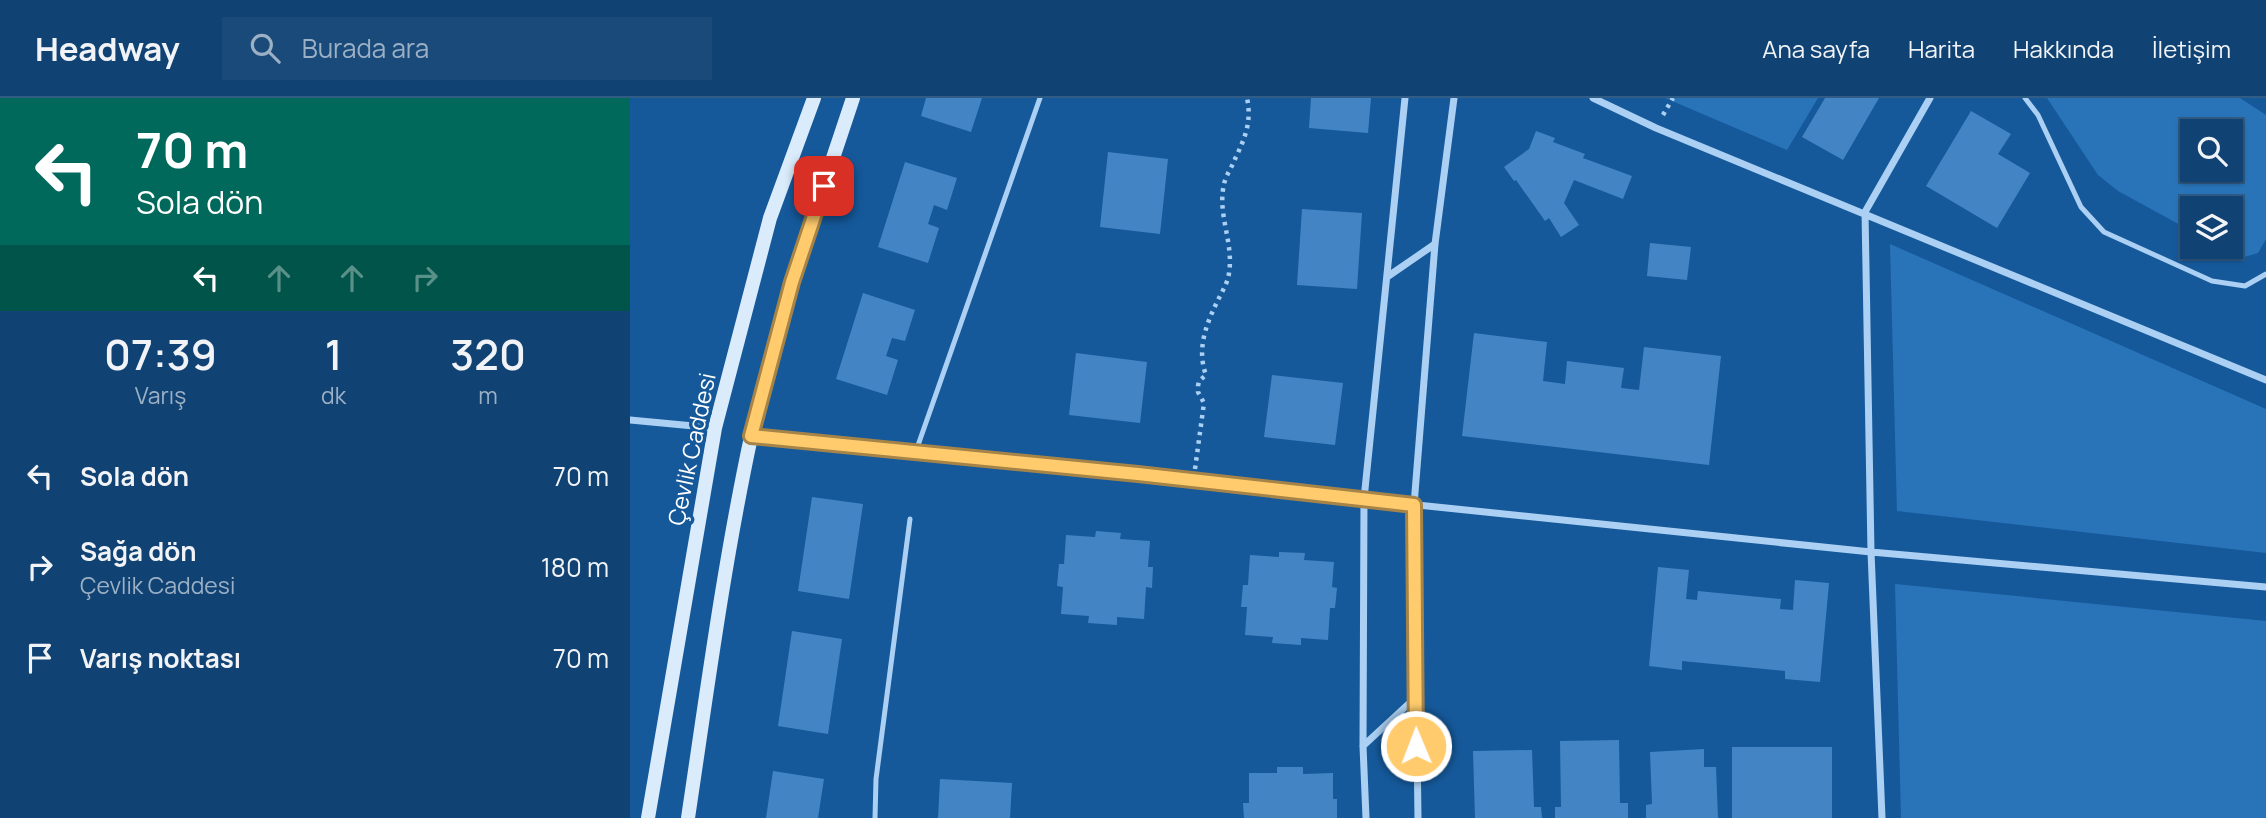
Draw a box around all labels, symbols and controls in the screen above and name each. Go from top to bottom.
search box [222,17,712,80]
text: Headway [35,26,180,71]
icon: search [246,29,284,67]
text: Burada ara [302,30,429,66]
text: Ana sayfa [1762,32,1870,65]
text: Harita [1908,32,1975,65]
text: Hakkında [2013,32,2114,65]
text: İletişim [2152,32,2231,65]
text: 70 m [136,116,248,183]
map controls [2180,119,2243,259]
button: search [2180,119,2243,182]
icon: left [21,126,112,217]
pin [794,156,854,216]
icon: arrive [805,167,843,205]
text: Sola dön [136,180,263,224]
button: layers [2180,196,2243,259]
icon: left [187,259,225,297]
icon: ahead [260,259,298,297]
icon: ahead [333,259,371,297]
icon: right [406,259,444,297]
text: 07:39 [104,325,217,383]
text: 1 [325,325,342,383]
text: 320 [450,325,526,383]
street label: Çevlik Caddesi [659,370,723,528]
text: Varış [135,379,186,411]
text: dk [321,379,346,411]
text: m [478,379,498,411]
icon: left [21,457,59,495]
text: Sola dön [80,458,189,494]
text: 70 m [553,458,609,494]
text: Sağa dön [80,533,197,569]
icon: right [21,548,59,586]
text: 180 m [541,549,609,585]
text: Çevlik Caddesi [80,569,235,601]
icon: arrive [21,639,59,677]
text: Varış noktası [80,640,241,676]
text: 70 m [553,640,609,676]
position arrow [1379,709,1453,783]

